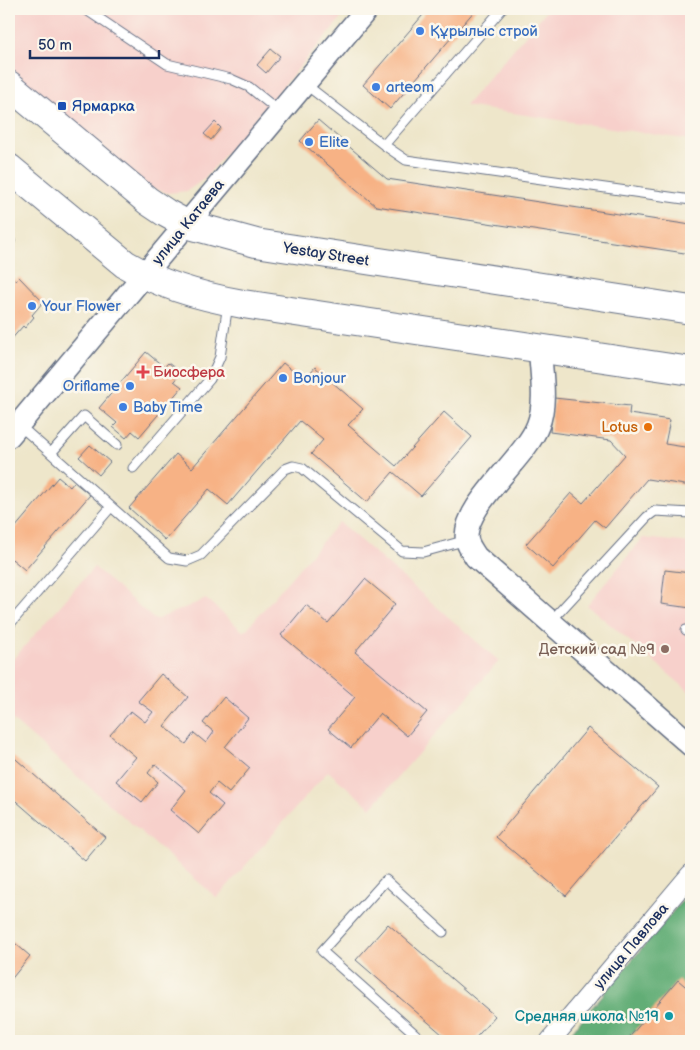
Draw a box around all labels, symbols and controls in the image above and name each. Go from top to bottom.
place label: Құрылыс строй [430,22,538,41]
marker: Құрылыс строй [414,25,426,37]
scale bar [30,28,159,60]
text: 50 m [38,36,72,55]
place label: arteom [386,78,434,97]
marker: arteom [370,81,382,93]
place label: Ярмарка [72,97,135,116]
marker: Ярмарка [56,100,68,112]
place label: Elite [319,133,349,152]
marker: Elite [303,136,315,148]
street label: улица Катаева [148,176,229,269]
street label: Yestay Street [280,238,371,271]
place label: Your Flower [41,297,121,316]
marker: Your Flower [26,300,38,312]
place label: Биосфера [153,363,225,382]
marker: Биосфера [137,366,149,378]
place label: Bonjour [293,369,347,388]
marker: Bonjour [277,372,289,384]
place label: Oriflame [63,377,120,396]
marker: Oriflame [124,380,136,392]
place label: Baby Time [133,398,203,417]
marker: Baby Time [117,401,129,413]
place label: Lotus [601,418,639,437]
marker: Lotus [642,421,654,433]
place label: Детский сад №9 [539,640,655,659]
marker: Детский сад №9 [659,643,671,655]
street label: улица Павлова [590,899,673,993]
place label: Средняя школа №19 [515,1007,659,1026]
marker: Средняя школа №19 [663,1010,675,1022]

